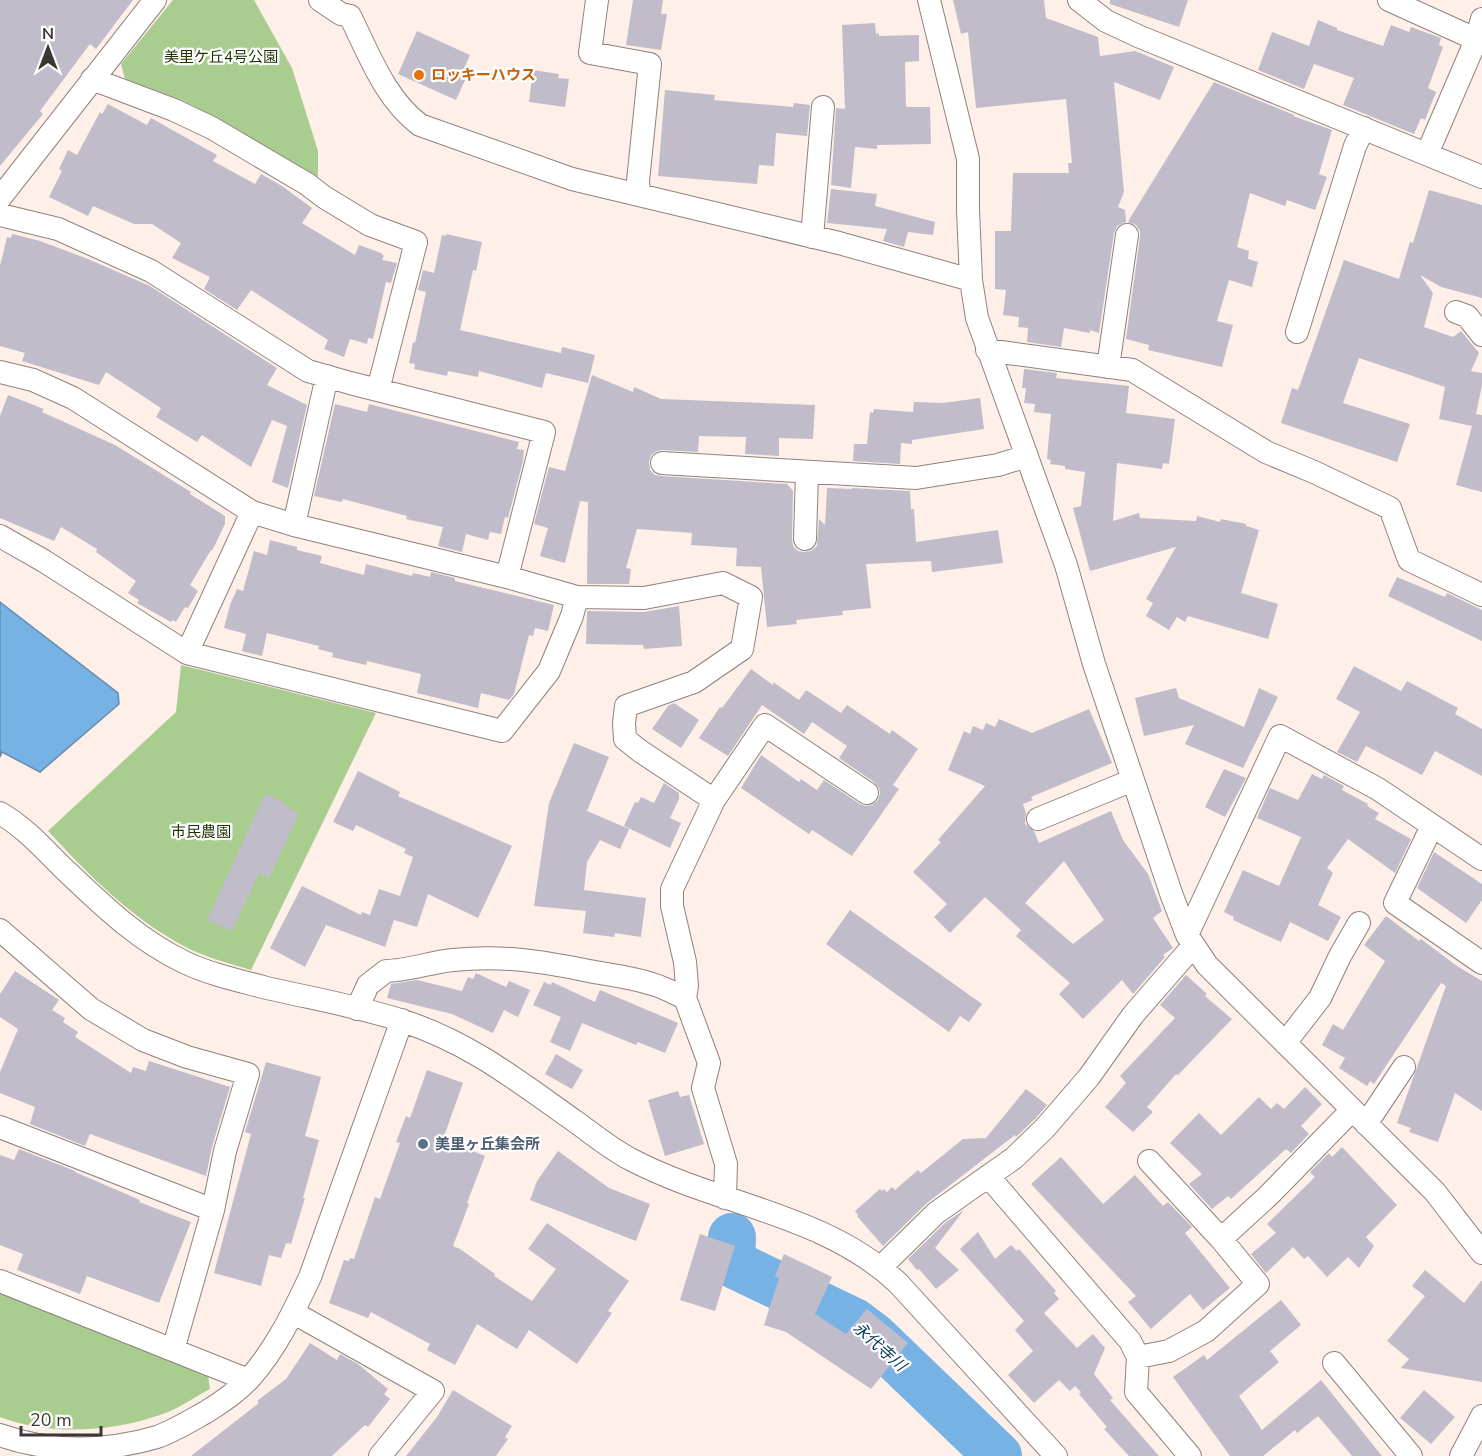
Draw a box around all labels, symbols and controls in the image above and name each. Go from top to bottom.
north arrow [18,18,78,78]
text: N [42,23,54,45]
park label: 美里ケ丘4号公園 [164,47,278,67]
place label: ロッキーハウス [431,65,536,85]
marker: ロッキーハウス [412,68,426,82]
park label: 市民農園 [171,822,231,842]
place label: 美里ヶ丘集会所 [435,1134,540,1154]
marker: 美里ヶ丘集会所 [416,1137,430,1151]
water label: 永代寺川 [848,1317,912,1378]
scale bar [21,1399,100,1437]
text: 20 m [30,1408,72,1432]

